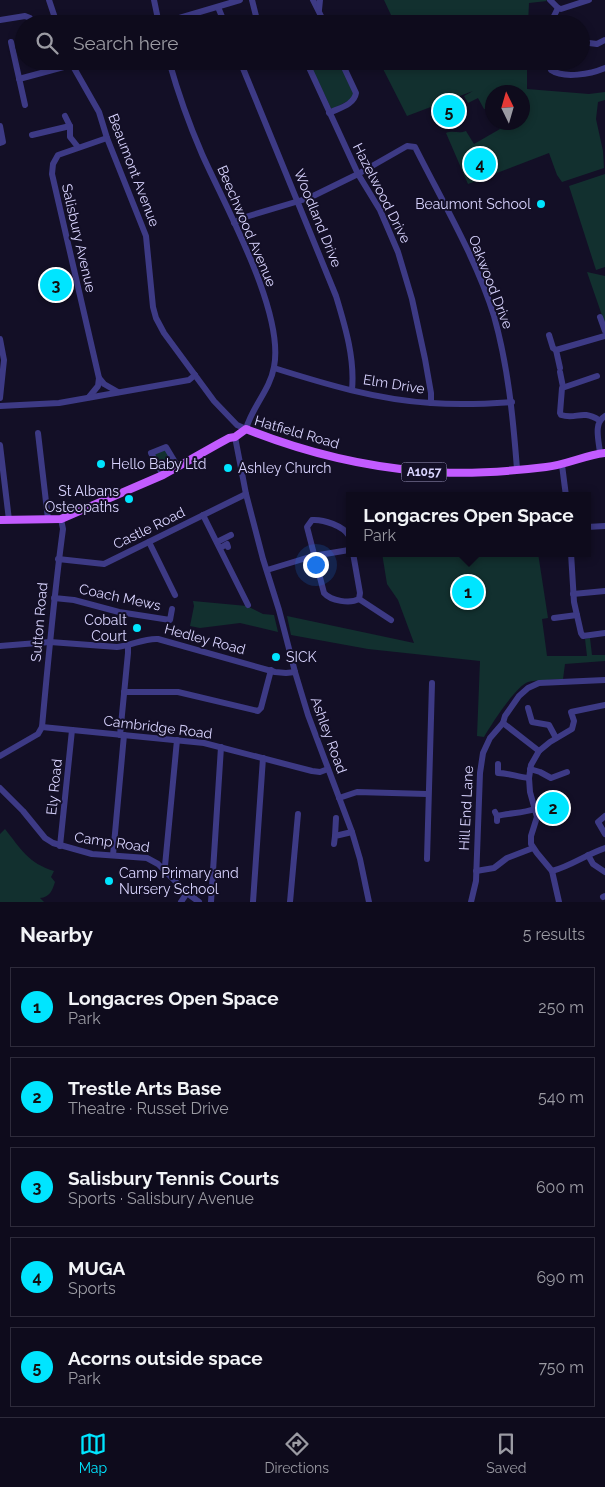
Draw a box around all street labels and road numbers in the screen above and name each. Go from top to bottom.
street label: Beaumont Avenue [105,111,163,229]
street label: Hazelwood Drive [350,140,414,246]
street label: Beechwood Avenue [214,163,280,289]
street label: Woodland Drive [291,167,345,269]
street label: Salisbury Avenue [59,182,99,294]
street label: Oakwood Drive [466,233,516,331]
street label: Elm Drive [362,371,426,397]
street label: Hatfield Road [253,412,341,452]
road number: A1057 [402,462,446,482]
street label: Castle Road [110,504,188,552]
street label: Coach Mews [78,581,163,614]
street label: Sutton Road [28,582,50,662]
street label: Hedley Road [163,620,247,658]
street label: Ashley Road [308,694,350,776]
street label: Cambridge Road [103,712,213,742]
street label: Ely Road [43,758,65,816]
street label: Hill End Lane [456,765,476,851]
street label: Camp Road [73,829,151,855]

